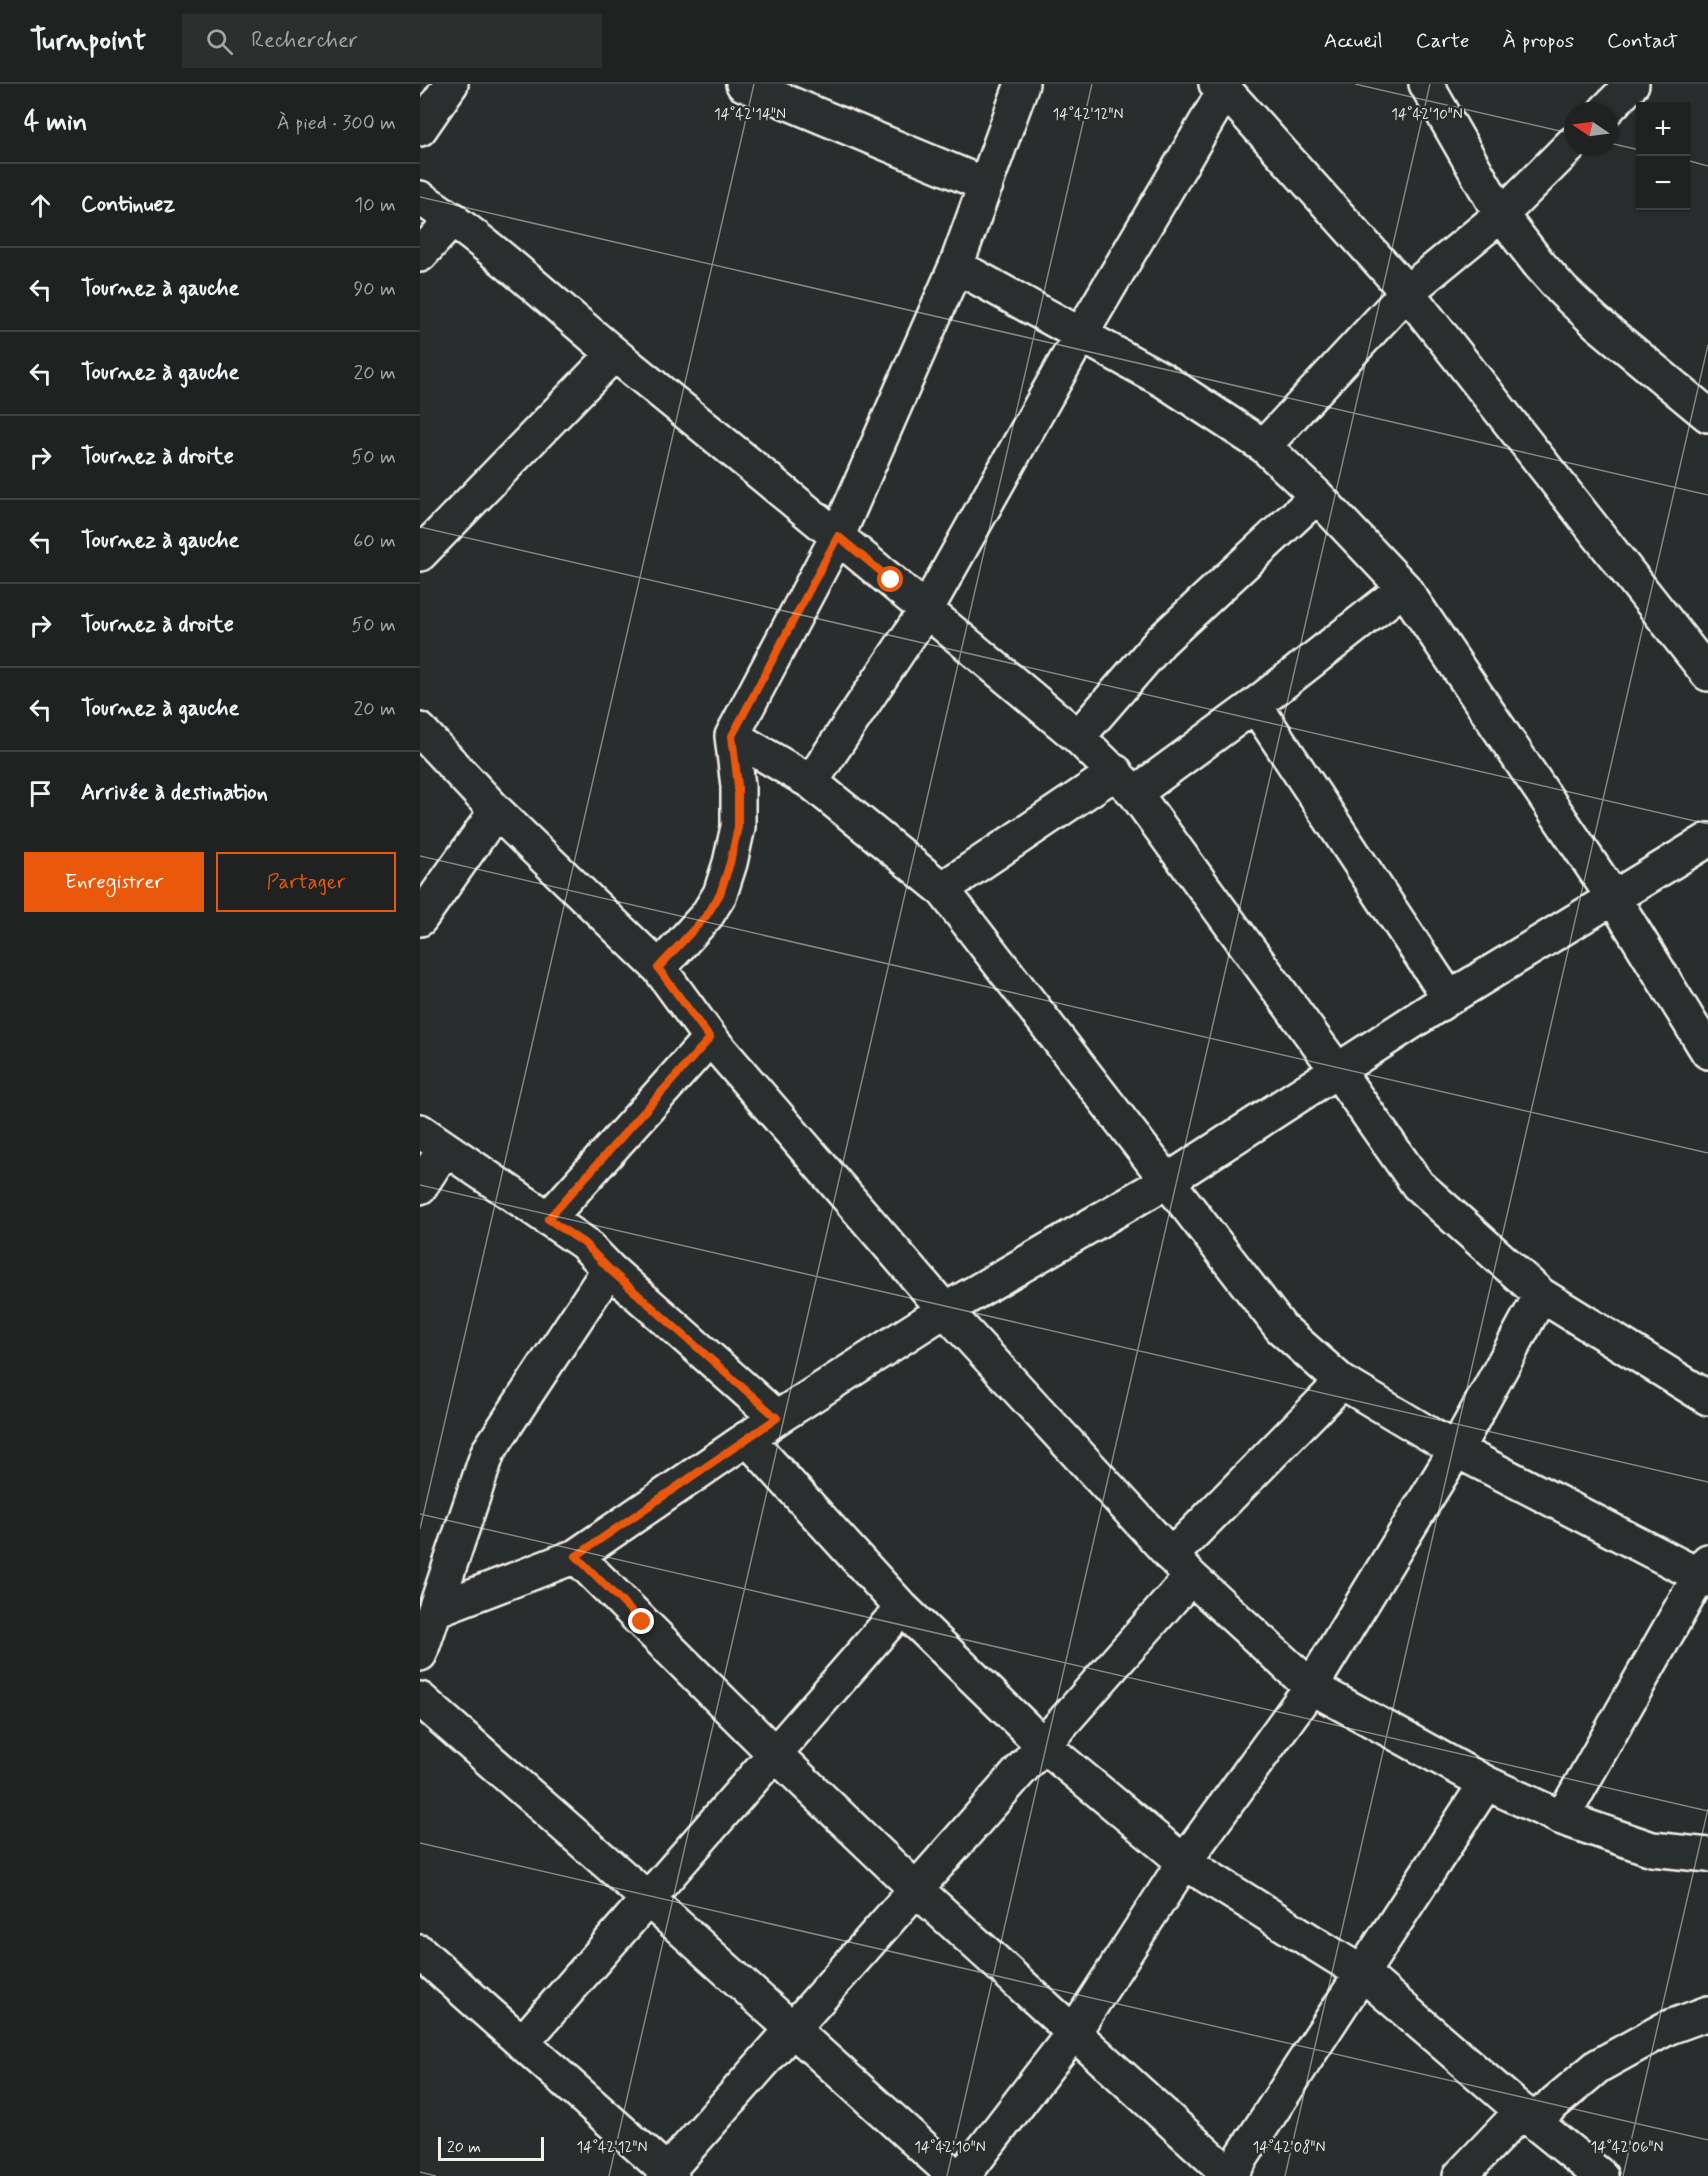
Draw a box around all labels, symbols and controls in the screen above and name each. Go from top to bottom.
search box [182,14,602,68]
text: Turnpoint [30,23,146,60]
icon: search [203,25,236,58]
text: Rechercher [251,27,358,55]
text: Accueil [1324,27,1383,55]
text: Carte [1416,27,1470,55]
text: À propos [1503,27,1574,55]
text: Contact [1607,27,1678,55]
north arrow [1564,102,1618,156]
map controls [1636,102,1690,210]
button: + [1636,102,1690,156]
text: 14°42'14"N [714,105,786,125]
text: 14°42'12"N [1053,105,1123,125]
text: 14°42'10"N [1391,105,1463,125]
text: 4 min [24,106,87,140]
text: À pied · 300 m [277,110,396,137]
button: − [1636,156,1690,210]
icon: ahead [24,189,57,222]
text: Continuez [81,191,175,219]
text: 10 m [354,192,396,219]
icon: left [24,273,57,306]
text: Tournez à gauche [81,275,239,303]
text: 90 m [353,276,396,303]
icon: left [24,357,57,390]
text: Tournez à gauche [81,359,239,387]
text: 20 m [353,360,396,387]
icon: right [24,441,57,474]
text: Tournez à droite [81,443,234,471]
text: 50 m [351,444,396,471]
icon: left [24,525,57,558]
text: Tournez à gauche [81,527,239,555]
text: 60 m [353,528,396,555]
route start [877,566,903,592]
icon: right [24,609,57,642]
text: Tournez à droite [81,611,234,639]
text: 50 m [351,612,396,639]
icon: left [24,693,57,726]
text: Tournez à gauche [81,695,239,723]
text: 20 m [353,696,396,723]
icon: arrive [24,777,57,810]
text: Arrivée à destination [81,779,268,807]
button: Enregistrer [24,852,204,912]
button: Partager [216,852,396,912]
route end [628,1608,654,1634]
scale bar [438,2134,544,2162]
text: 20 m [447,2137,481,2158]
text: 14°42'12"N [577,2138,647,2158]
text: 14°42'10"N [914,2138,986,2158]
text: 14°42'08"N [1253,2138,1325,2158]
text: 14°42'06"N [1591,2138,1663,2158]

